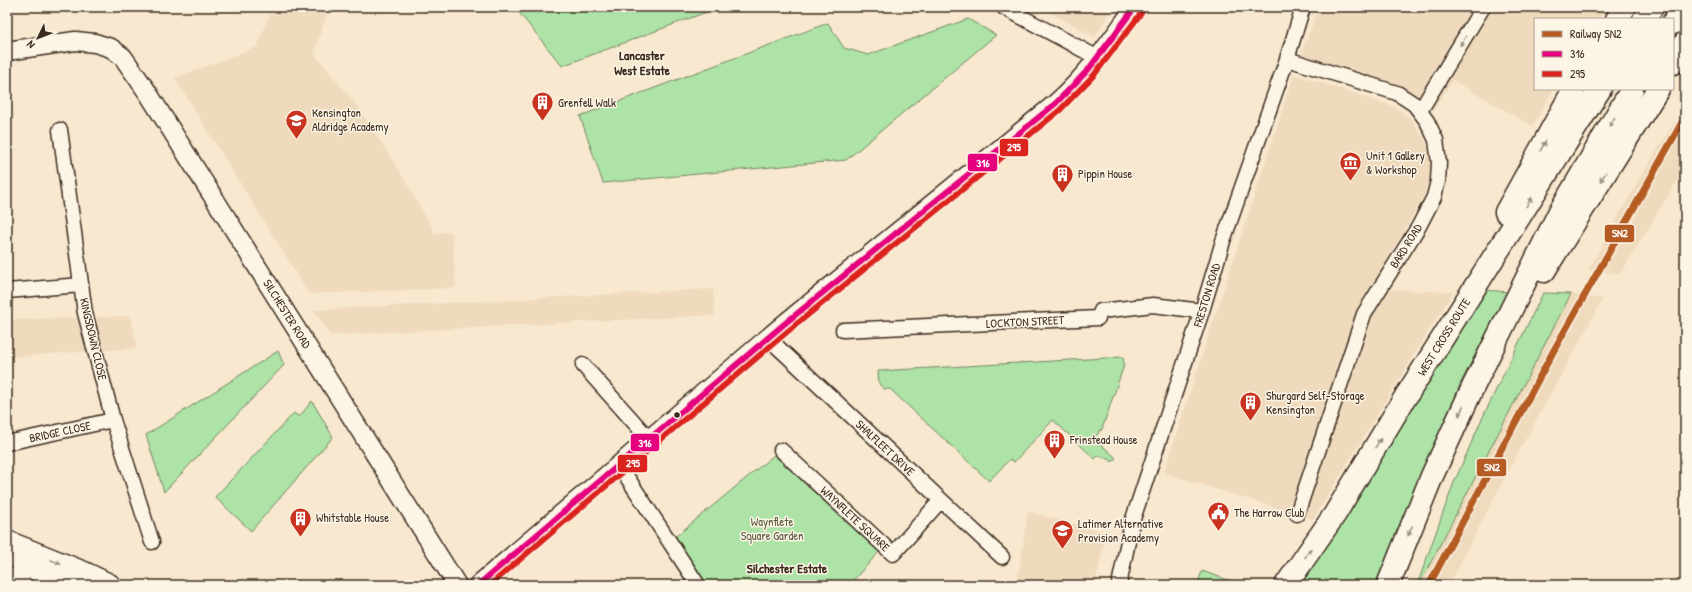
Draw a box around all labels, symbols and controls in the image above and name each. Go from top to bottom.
north arrow [18,18,58,58]
legend [1534,18,1674,90]
text: Railway SN2 [1570,25,1622,42]
one-way arrow [1460,35,1467,46]
text: N [23,38,38,52]
text: 316 [1570,45,1585,62]
district label: Lancaster West Estate [614,46,671,79]
text: 295 [1570,65,1585,82]
building icon: Grenfell Walk [529,90,555,123]
place label: Grenfell Walk [558,94,616,111]
place label: Kensington Aldridge Academy [312,104,389,135]
school or university icon: Kensington Aldridge Academy [284,107,310,140]
one-way arrow [1609,116,1616,128]
line badge: 295 [999,138,1029,157]
text: 295 [1007,140,1021,154]
one-way arrow [1539,140,1546,152]
place label: Unit 1 Gallery & Workshop [1366,147,1425,178]
museum icon: Unit 1 Gallery & Workshop [1337,150,1363,183]
line badge: 316 [967,153,998,172]
text: 316 [976,156,990,170]
building icon: Pippin House [1049,161,1075,194]
place label: Pippin House [1078,165,1132,182]
one-way arrow [1600,171,1607,183]
one-way arrow [1525,196,1532,208]
street label: BARD ROAD [1385,220,1426,271]
line badge: SN2 [1604,224,1635,243]
text: SN2 [1612,226,1629,240]
street label: FRESTON ROAD [1188,261,1224,330]
street label: SILCHESTER ROAD [259,276,316,352]
street label: WEST CROSS ROUTE [1413,294,1475,379]
street label: KINGSDOWN CLOSE [76,296,111,382]
street label: LOCKTON STREET [985,311,1065,332]
place label: Shurgard Self-Storage Kensington [1266,387,1365,418]
building icon: Shurgard Self-Storage Kensington [1238,390,1264,423]
one-way arrow [1458,406,1464,417]
unlabelled marker [672,410,682,420]
street label: SHALFLEET DRIVE [852,416,919,480]
street label: BRIDGE CLOSE [28,417,93,446]
building icon: Frinstead House [1041,427,1067,460]
place label: Frinstead House [1069,431,1138,448]
line badge: 316 [630,433,660,452]
text: 316 [638,436,652,450]
one-way arrow [1374,437,1381,449]
line badge: 295 [617,454,648,473]
text: 295 [626,456,640,470]
line badge: SN2 [1476,458,1507,477]
text: SN2 [1484,460,1501,474]
street label: WAYNFLETE SQUARE [817,482,894,556]
public building icon: The Harrow Club [1206,500,1232,533]
place label: The Harrow Club [1234,504,1304,521]
building icon: Whitstable House [287,505,313,538]
place label: Whitstable House [316,509,389,526]
park label: Waynflete Square Garden [741,513,803,544]
place label: Latimer Alternative Provision Academy [1078,515,1164,546]
school or university icon: Latimer Alternative Provision Academy [1049,518,1075,551]
one-way arrow [1407,525,1413,536]
one-way arrow [1304,547,1312,558]
district label: Silchester Estate [747,559,828,577]
one-way arrow [51,560,63,566]

